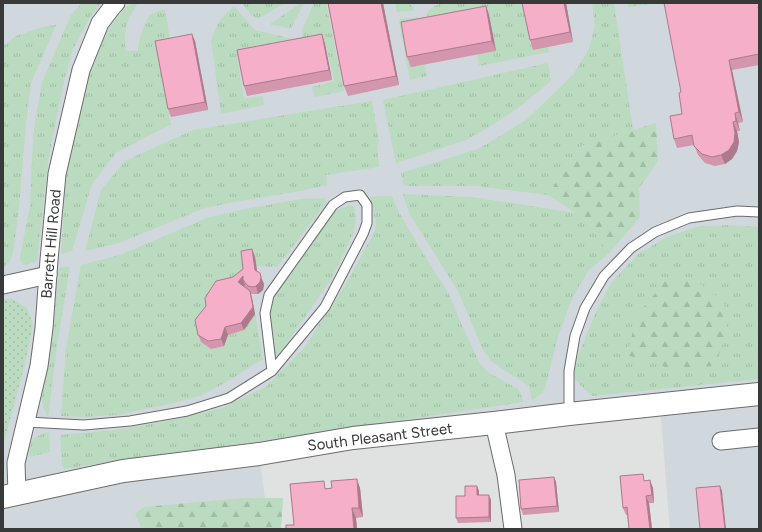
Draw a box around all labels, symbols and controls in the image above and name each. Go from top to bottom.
street label: Barrett Hill Road [37,189,65,299]
street label: South Pleasant Street [306,419,454,455]

